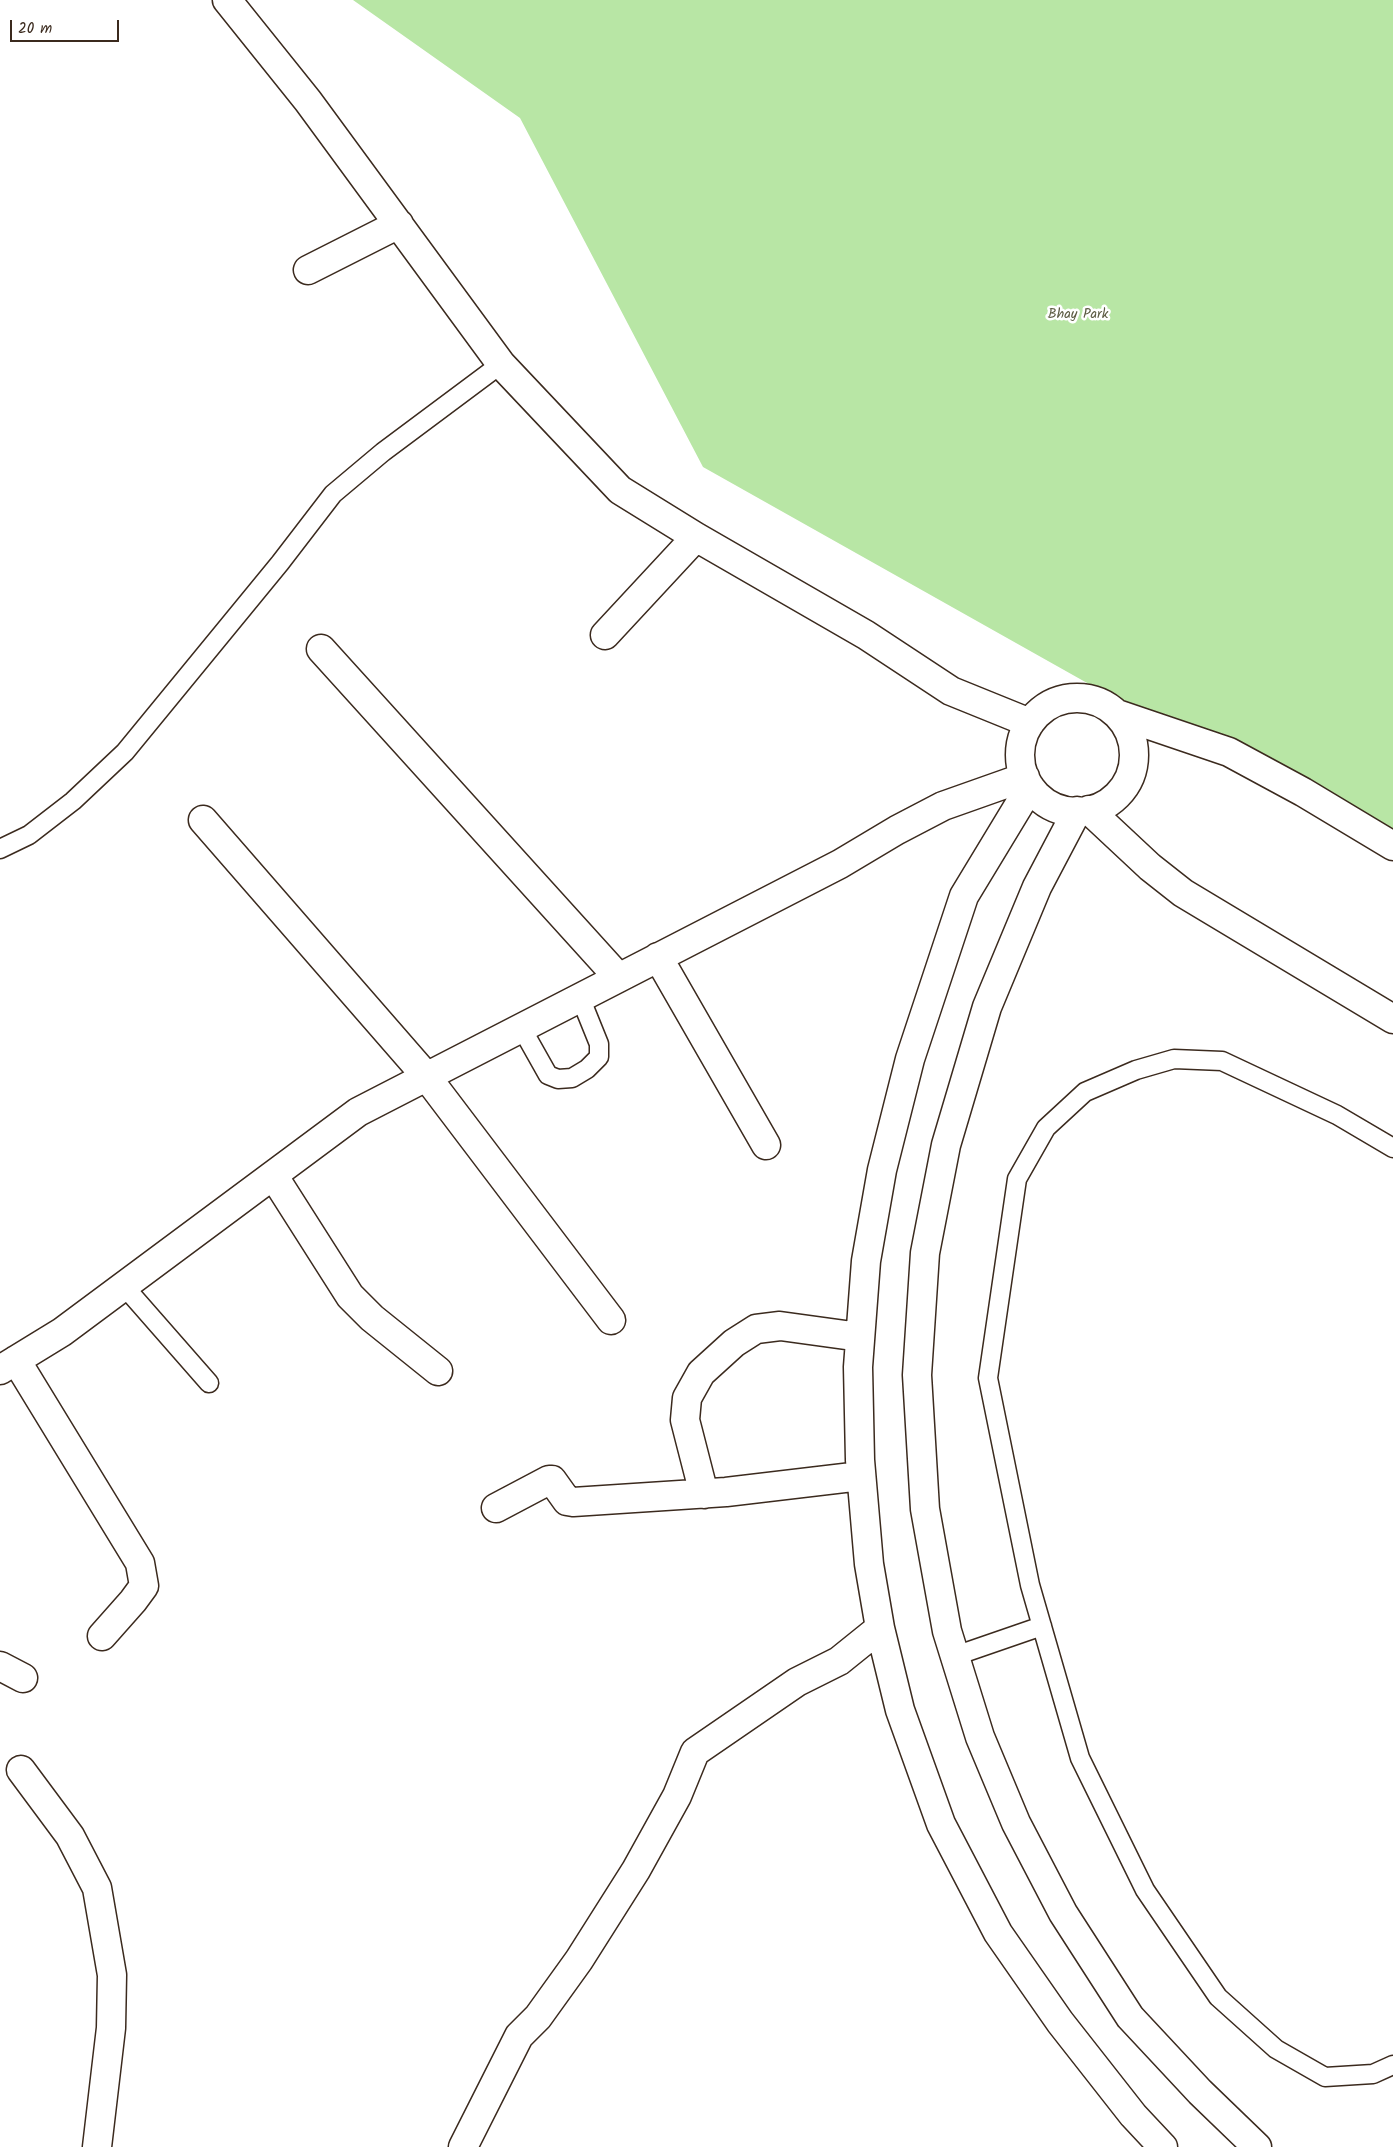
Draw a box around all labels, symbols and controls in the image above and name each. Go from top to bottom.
scale bar [12,10,121,42]
text: 20 m [18,17,52,41]
park label: Bhay Park [1048,308,1108,324]

